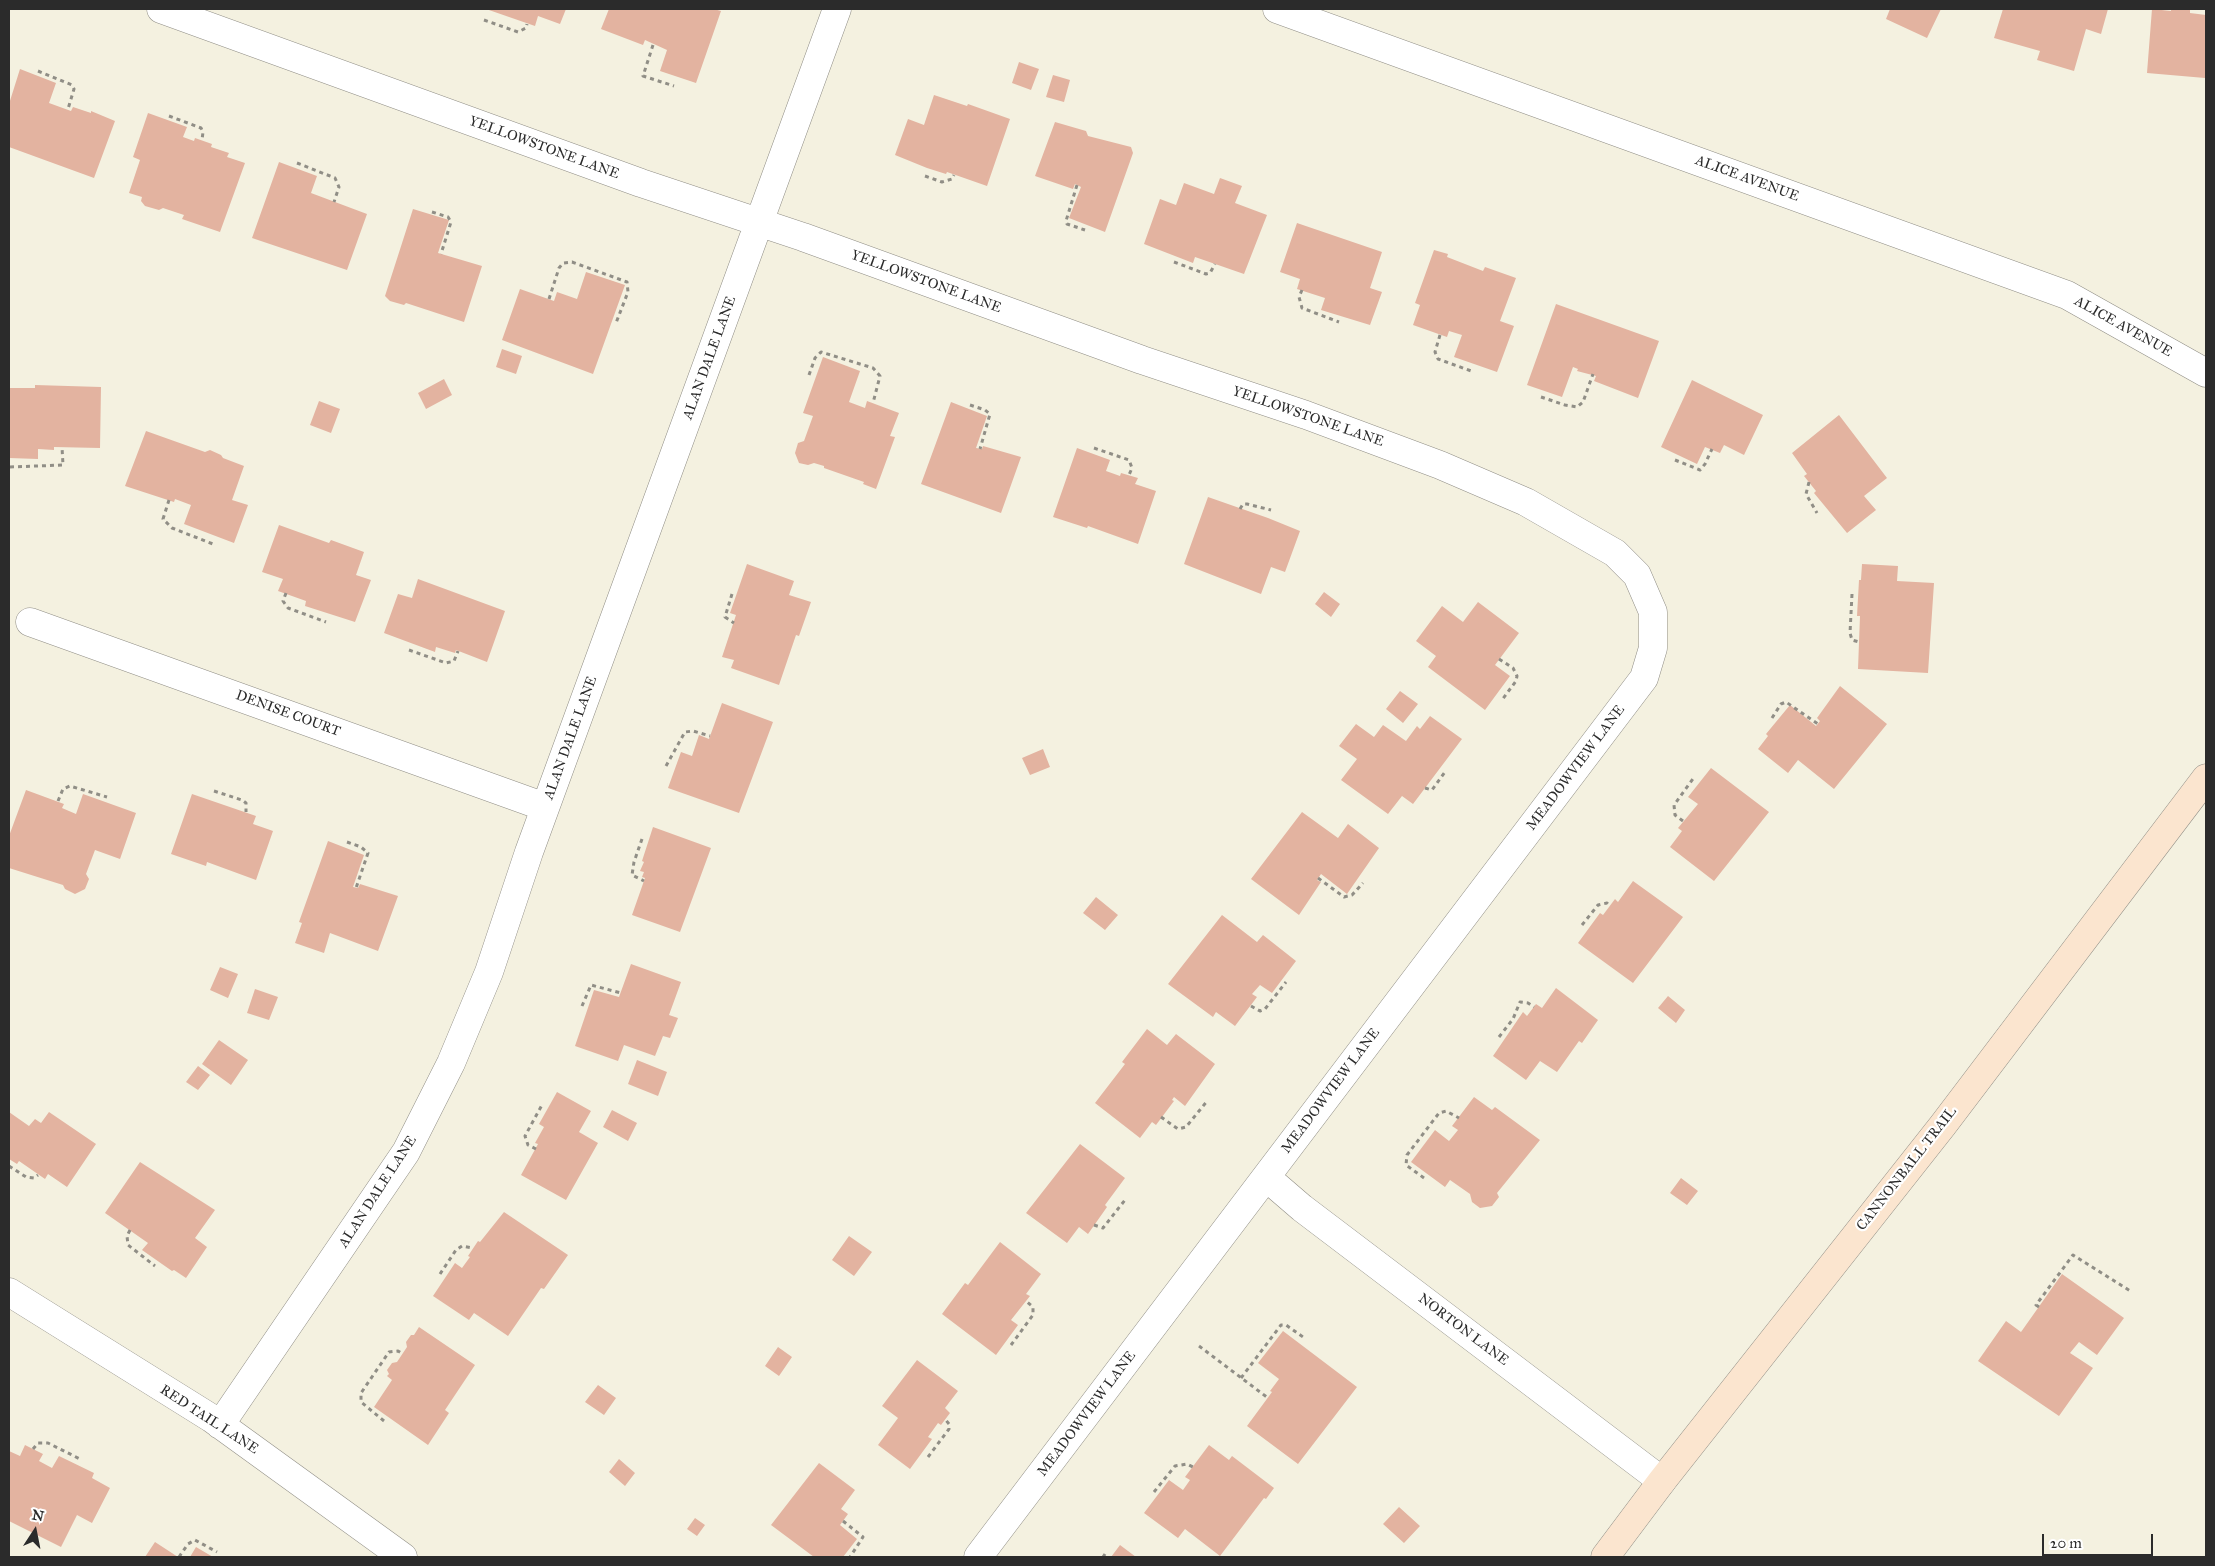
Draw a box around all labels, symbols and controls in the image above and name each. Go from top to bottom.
street label: YELLOWSTONE LANE [467,113,621,183]
street label: ALICE AVENUE [1693,152,1801,206]
street label: YELLOWSTONE LANE [849,247,1003,317]
street label: ALICE AVENUE [2071,293,2175,361]
street label: ALAN DALE LANE [680,294,740,422]
street label: YELLOWSTONE LANE [1230,383,1386,451]
street label: ALAN DALE LANE [541,674,601,802]
street label: DENISE COURT [233,687,343,741]
street label: MEADOWVIEW LANE [1523,702,1629,834]
street label: MEADOWVIEW LANE [1278,1025,1384,1157]
street label: CANNONBALL TRAIL [1853,1104,1961,1234]
street label: ALAN DALE LANE [336,1133,420,1251]
street label: NORTON LANE [1414,1291,1512,1369]
street label: MEADOWVIEW LANE [1034,1348,1140,1480]
street label: RED TAIL LANE [157,1382,261,1458]
north arrow [10,1506,60,1556]
text: N [31,1506,45,1525]
scale bar [2045,1524,2156,1556]
text: 20 m [2050,1534,2082,1552]

